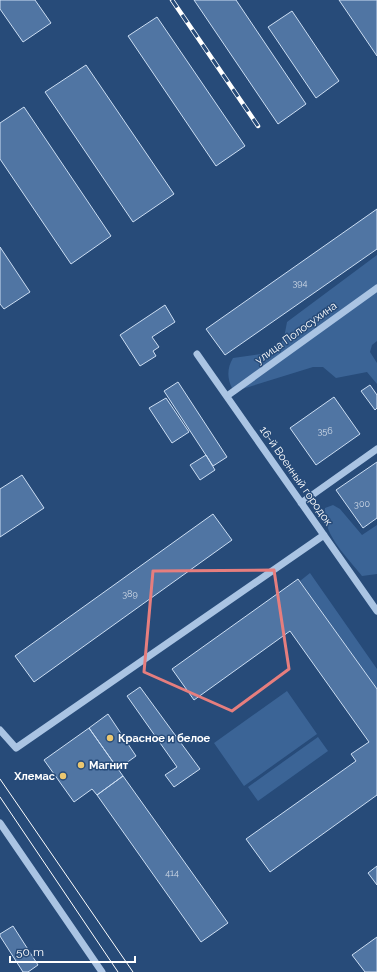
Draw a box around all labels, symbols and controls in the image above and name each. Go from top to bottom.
house number: 394 [293,278,308,288]
street label: улица Полосухина [253,299,339,367]
street label: 16-й Военный городок [257,424,335,528]
house number: 356 [317,426,333,436]
house number: 300 [354,499,370,509]
house number: 389 [122,589,138,599]
place label: Красное и белое [118,732,211,745]
marker: Красное и белое [105,733,115,743]
place label: Магнит [89,759,129,772]
marker: Магнит [76,760,86,770]
place label: Хлемас [13,770,55,783]
marker: Хлемас [58,771,68,781]
house number: 414 [165,868,179,878]
scale bar [10,938,135,964]
text: 50 m [16,945,44,959]

